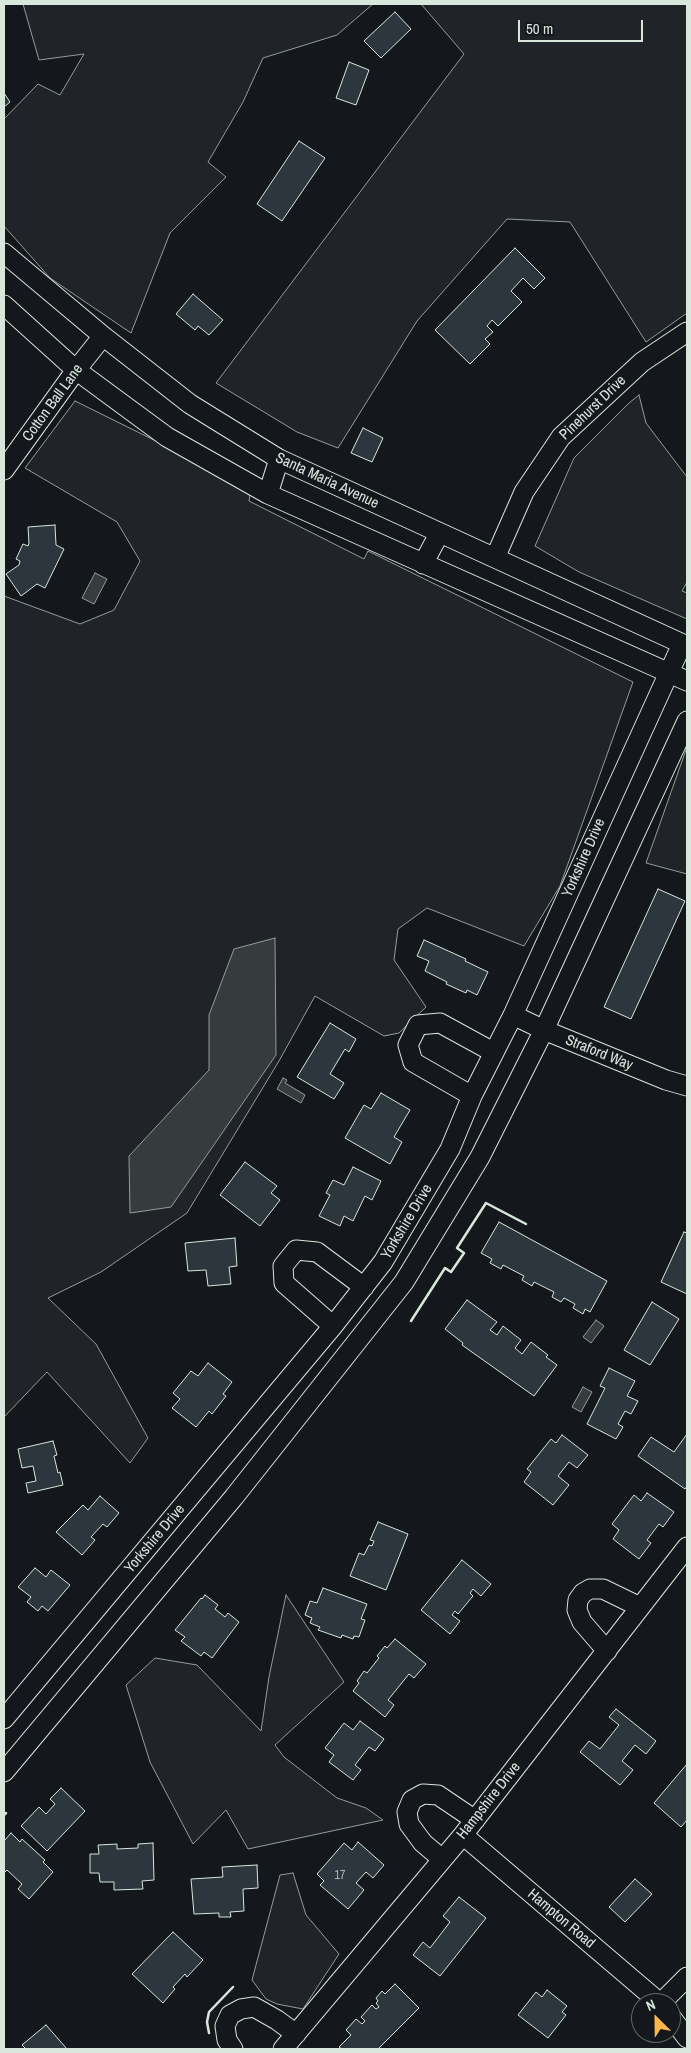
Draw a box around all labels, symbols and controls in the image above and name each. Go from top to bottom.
scale bar [521,10,646,42]
text: 50 m [526,18,553,39]
street label: Cotton Ball Lane [19,361,87,445]
street label: Pinehurst Drive [556,372,630,444]
street label: Santa Maria Avenue [272,449,382,513]
street label: Yorkshire Drive [559,816,609,900]
street label: Straford Way [563,1031,635,1075]
street label: Yorkshire Drive [378,1181,436,1263]
street label: Yorkshire Drive [121,1501,189,1577]
street label: Hampshire Drive [453,1759,525,1843]
house number: 17 [335,1869,345,1883]
street label: Hampton Road [524,1886,598,1952]
north arrow [631,1993,681,2043]
text: N [643,1995,658,2015]

